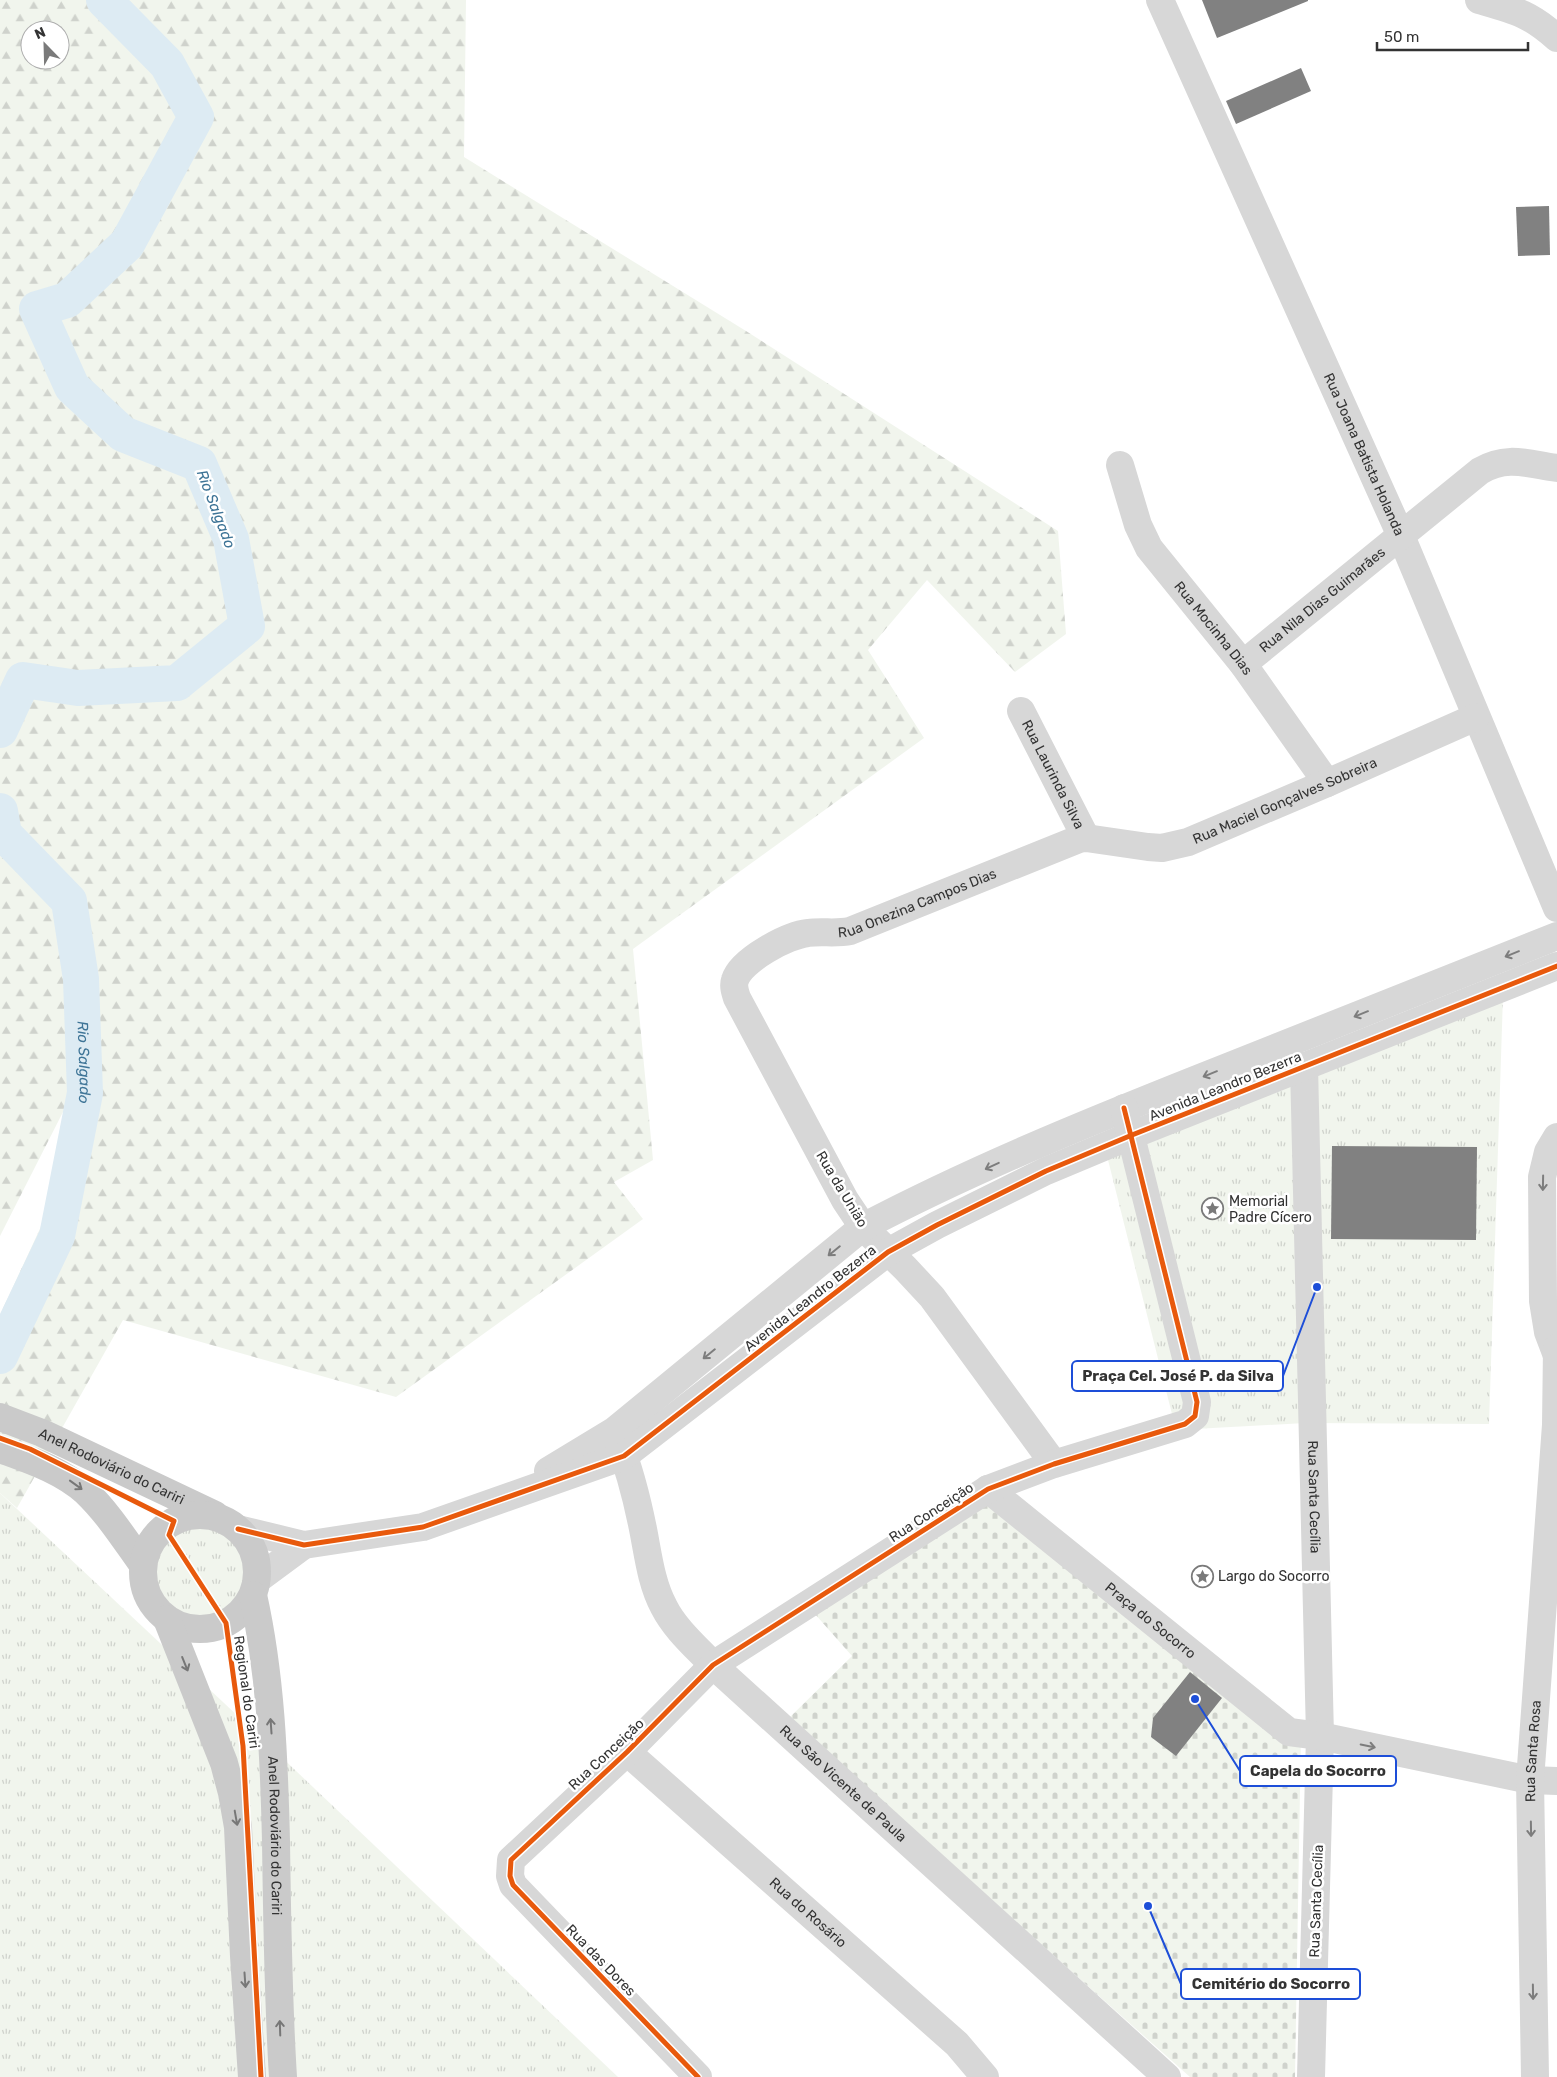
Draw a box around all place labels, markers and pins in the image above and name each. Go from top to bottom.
place label: Memorial Padre Cícero [1229,1193,1312,1226]
place icon: Memorial Padre Cícero [1201,1197,1225,1221]
callout: Praça Cel. José P. da Silva [1072,1361,1283,1391]
place icon: Largo do Socorro [1190,1564,1214,1588]
place label: Largo do Socorro [1218,1568,1329,1585]
callout: Capela do Socorro [1240,1756,1396,1786]
callout: Cemitério do Socorro [1181,1969,1360,1999]

